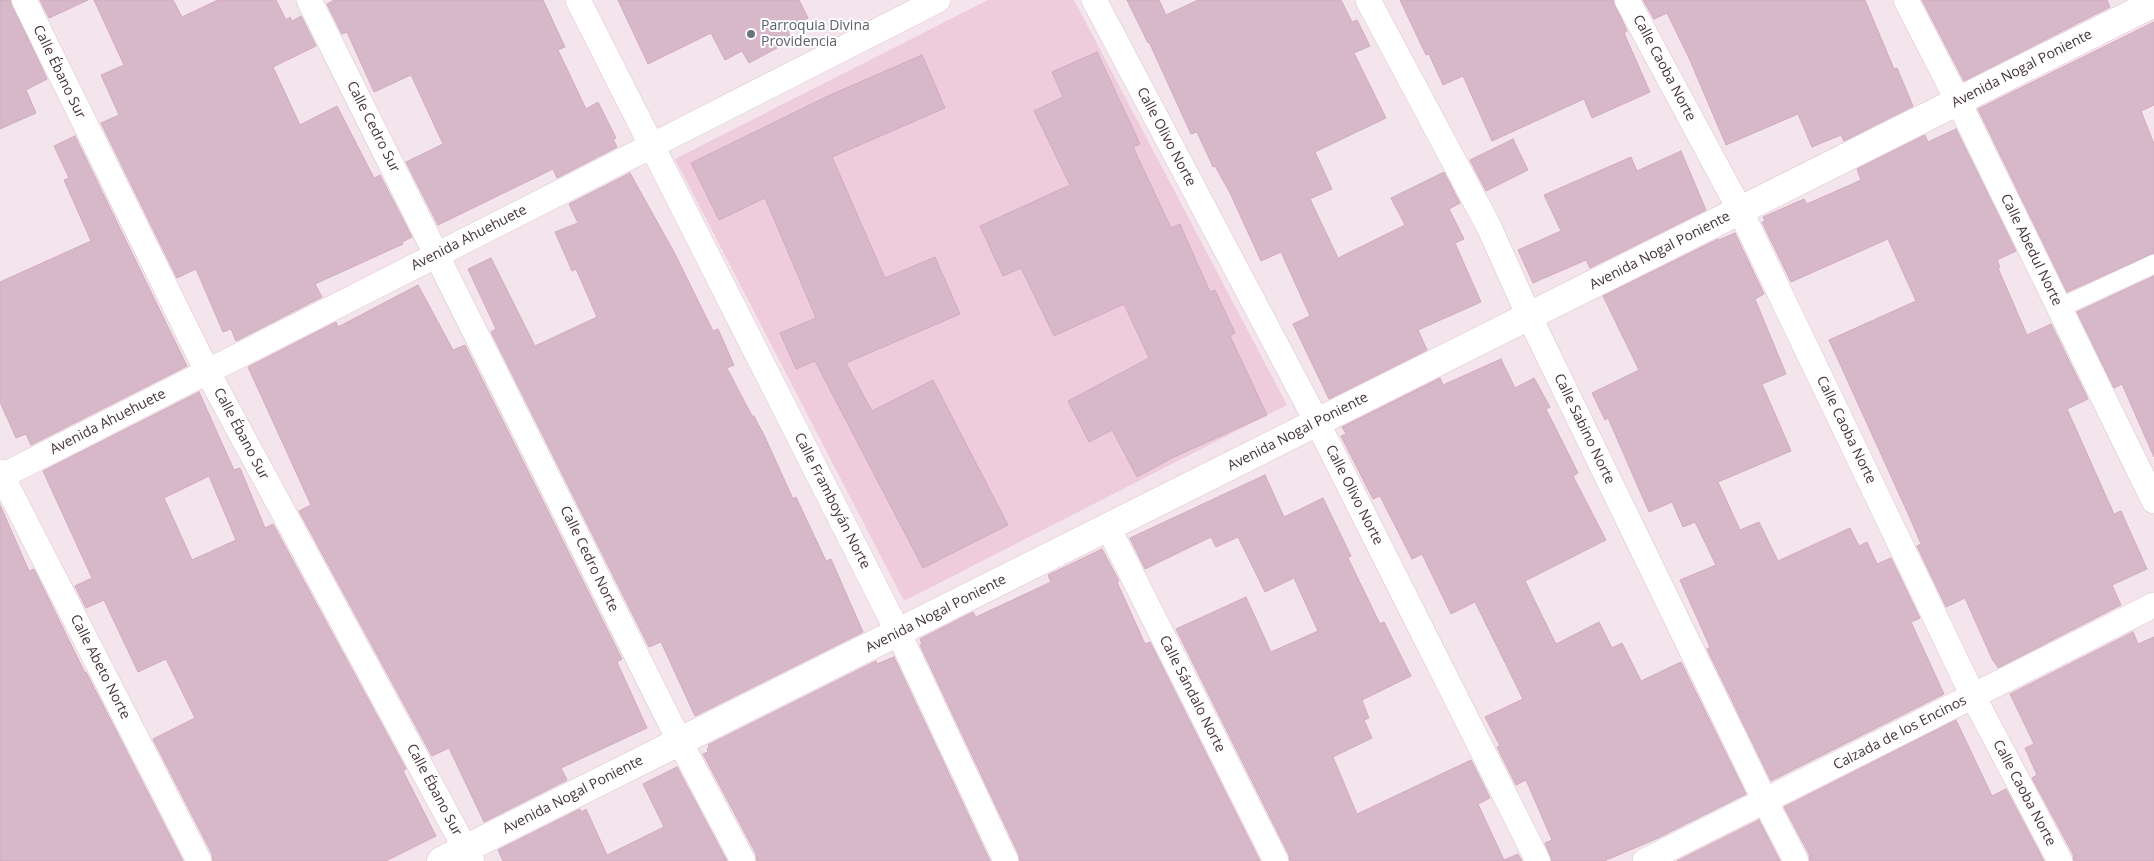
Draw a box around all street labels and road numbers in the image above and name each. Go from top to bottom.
street label: Calle Caoba Norte [1629,12,1699,124]
street label: Calle Ébano Sur [29,23,89,121]
street label: Avenida Nogal Poniente [1949,26,2095,112]
street label: Calle Cedro Sur [343,79,403,175]
street label: Calle Olivo Norte [1133,85,1199,189]
street label: Calle Abedul Norte [1997,191,2065,309]
street label: Avenida Ahuehuete [408,202,530,274]
street label: Avenida Nogal Poniente [1587,208,1733,294]
street label: Calle Sabino Norte [1550,371,1618,487]
street label: Calle Caoba Norte [1813,373,1879,487]
street label: Calle Ébano Sur [210,385,272,483]
street label: Avenida Ahuehuete [47,386,169,458]
street label: Avenida Nogal Poniente [1225,389,1371,475]
street label: Calle Framboyán Norte [790,430,874,572]
street label: Calle Olivo Norte [1322,442,1386,548]
street label: Calle Cedro Norte [556,503,622,615]
street label: Avenida Nogal Poniente [863,571,1009,657]
street label: Calle Abeto Norte [66,612,134,722]
street label: Calle Sándalo Norte [1155,633,1229,755]
street label: Calzada de los Encinos [1831,692,1969,774]
street label: Calle Caoba Norte [1989,737,2059,849]
street label: Calle Ébano Sur [403,741,465,839]
street label: Avenida Nogal Poniente [500,752,646,838]

